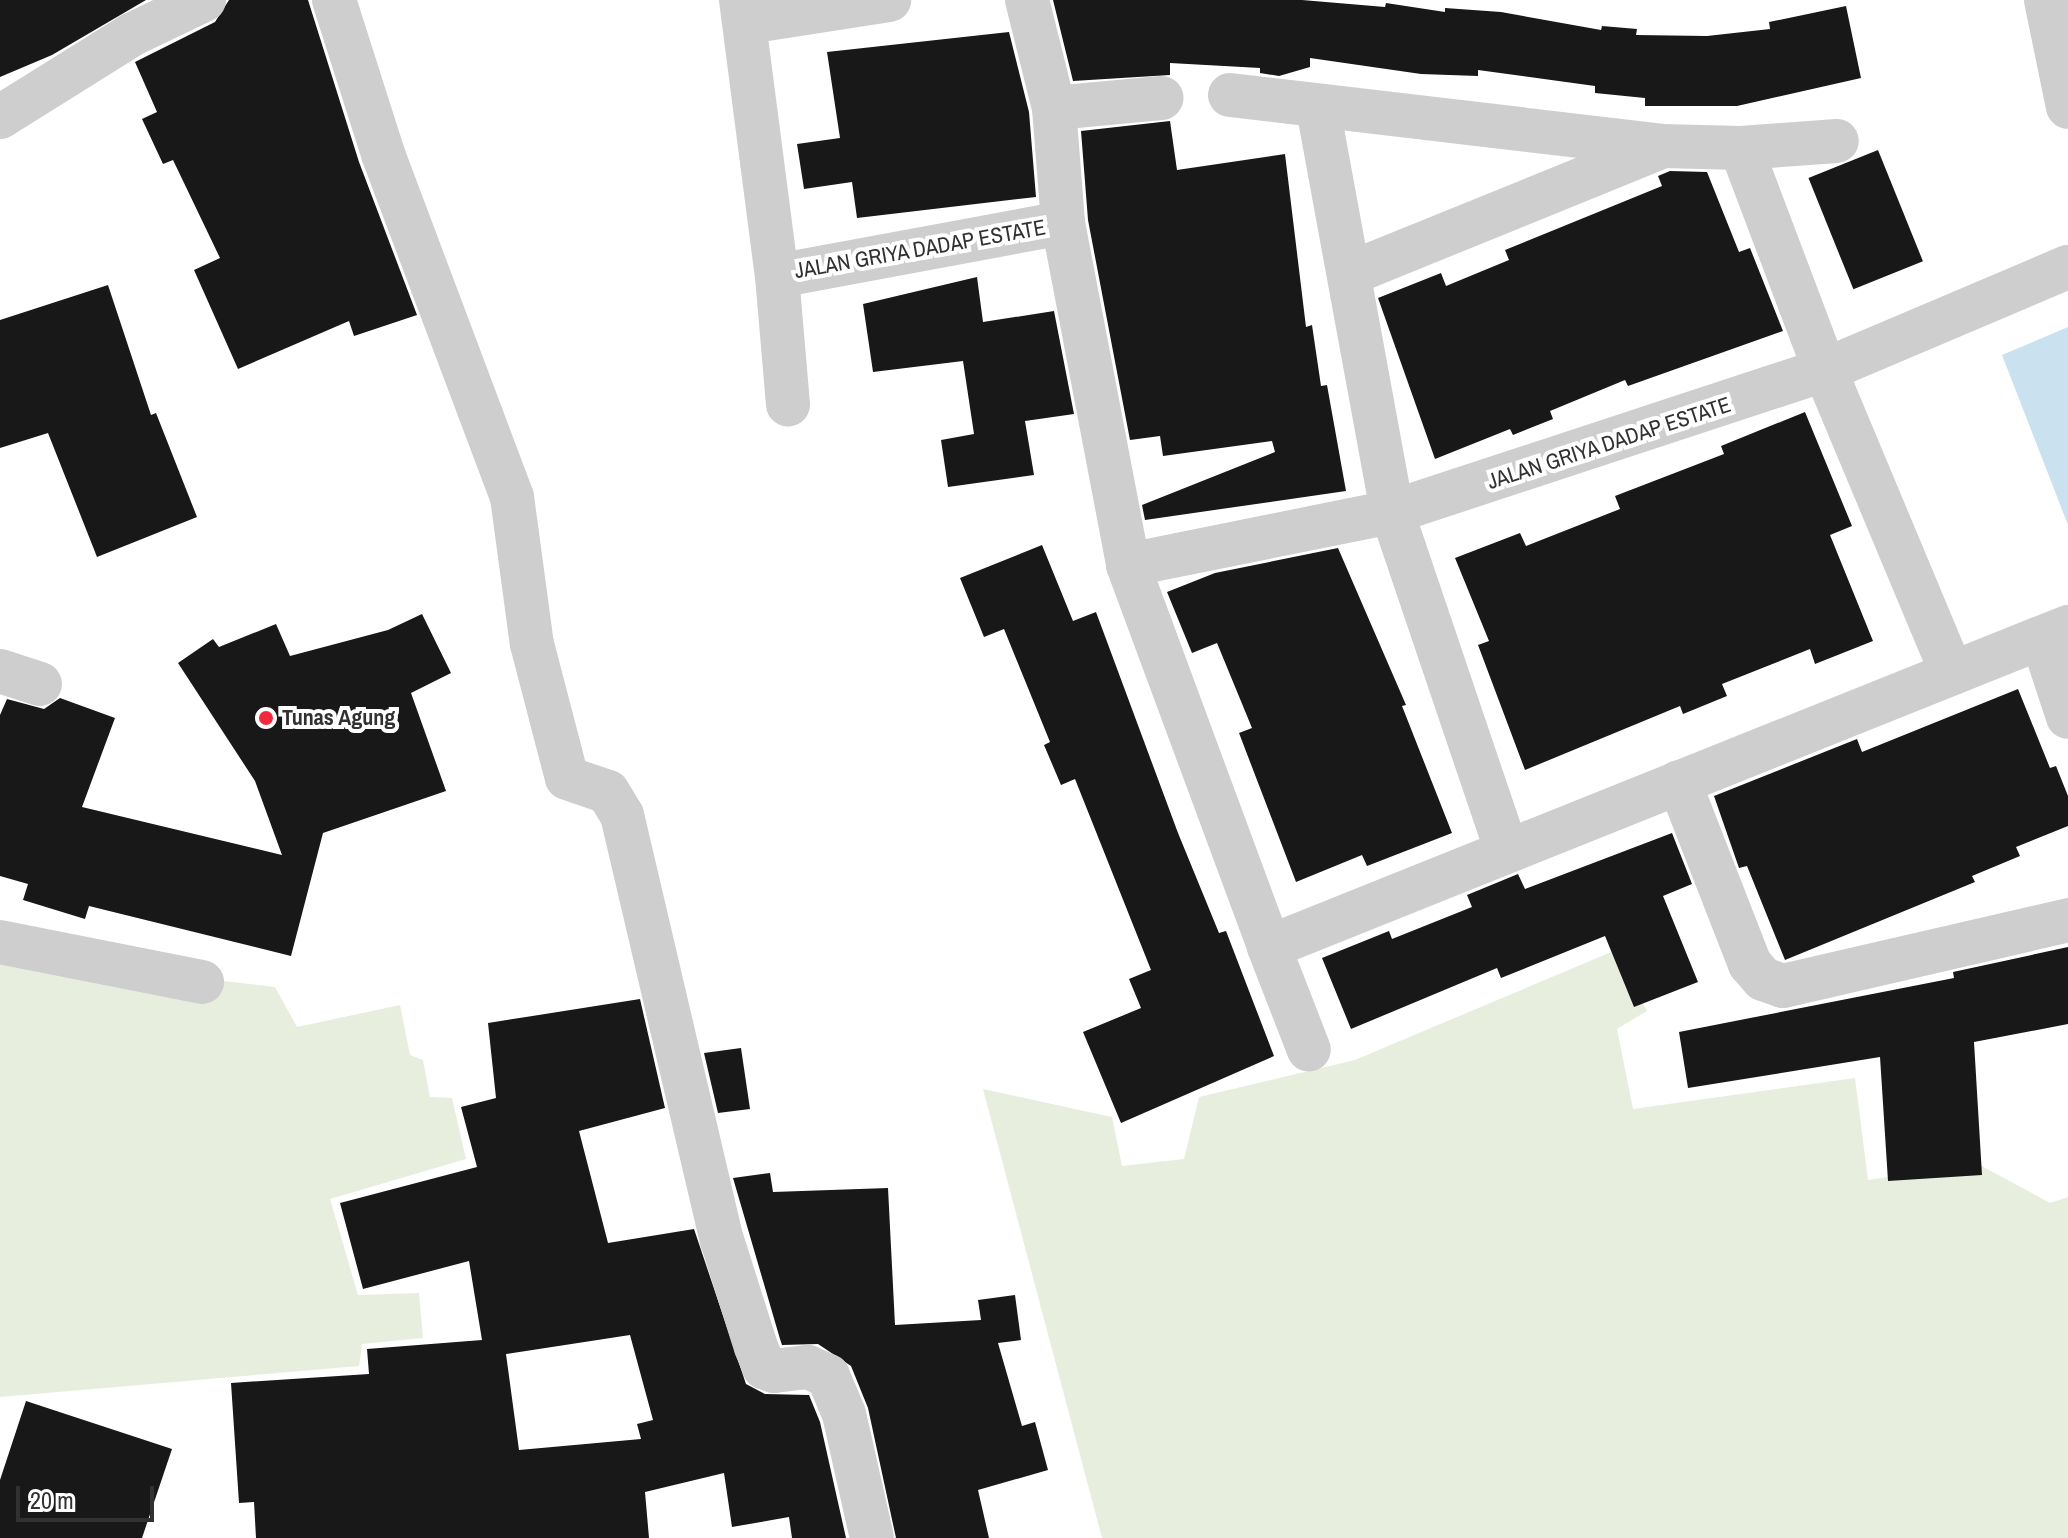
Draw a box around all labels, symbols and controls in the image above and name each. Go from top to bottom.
street label: JALAN GRIYA DADAP ESTATE [792,214,1048,284]
street label: JALAN GRIYA DADAP ESTATE [1483,391,1735,495]
place label: Tunas Agung [282,705,396,731]
marker: Tunas Agung [257,709,275,727]
scale bar [20,1470,158,1520]
text: 20 m [30,1484,74,1516]

